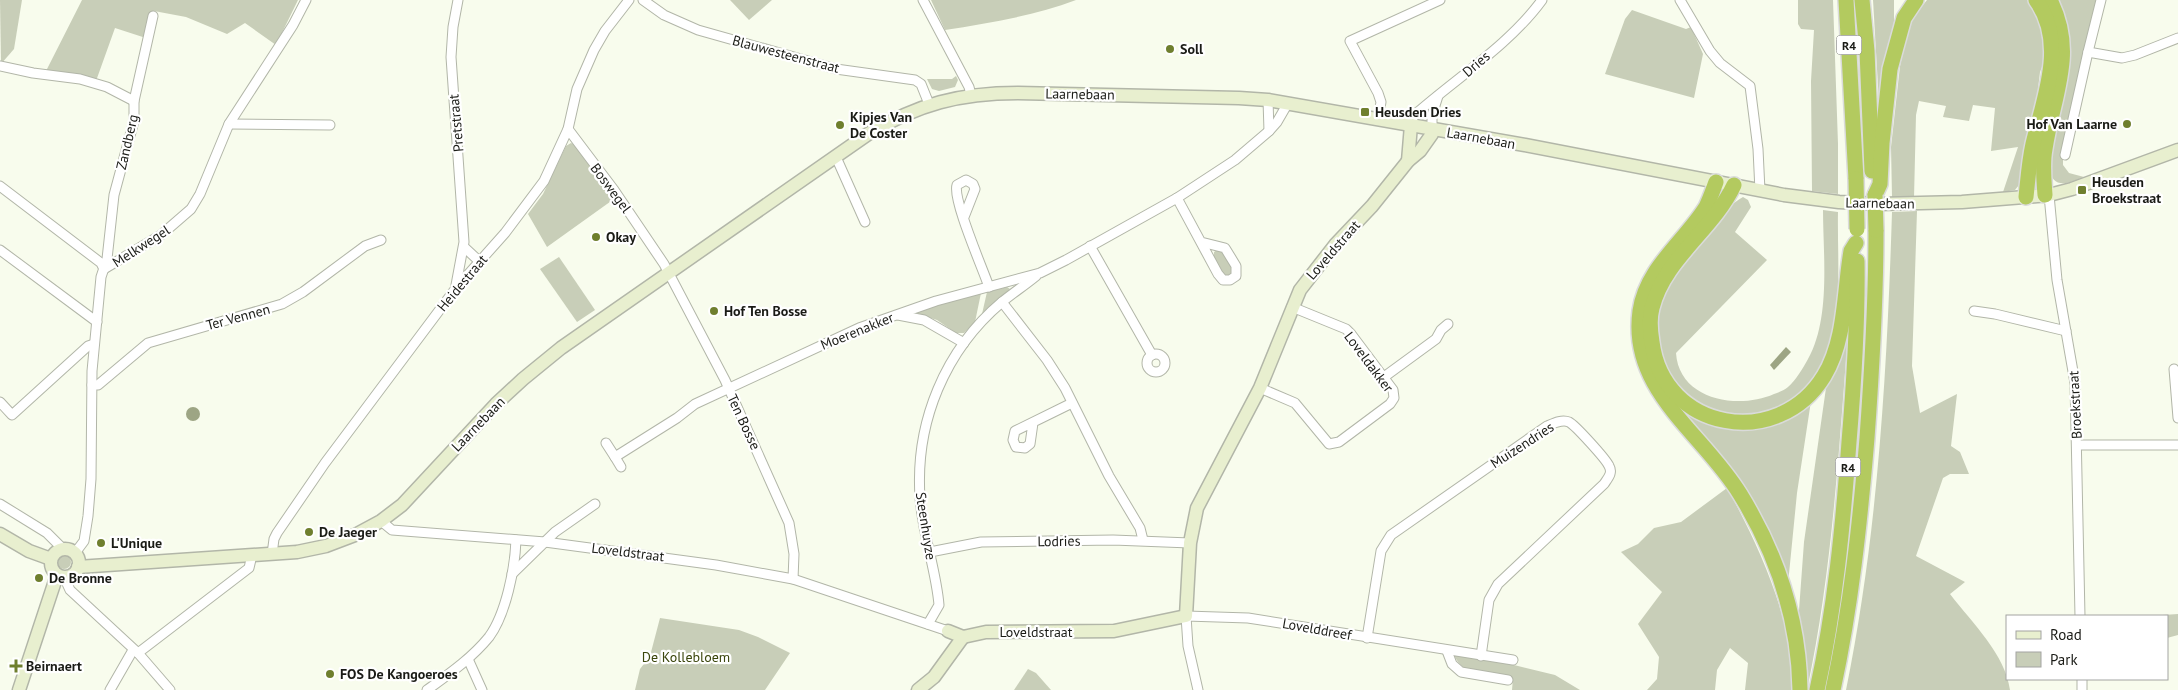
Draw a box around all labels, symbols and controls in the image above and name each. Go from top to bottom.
street label: Blauwesteenstraat [730,31,842,77]
road number: R4 [1836,36,1862,54]
place label: Soll [1180,40,1204,58]
marker: Soll [1164,43,1176,55]
street label: Dries [1459,47,1494,81]
street label: Laarnebaan [1045,84,1115,104]
street label: Pretstraat [444,93,467,153]
place label: Heusden Dries [1375,103,1461,121]
marker: Heusden Dries [1359,106,1371,118]
place label: Kipjes Van De Coster [850,108,912,142]
street label: Zandberg [112,112,142,172]
place label: Hof Van Laarne [2026,115,2117,133]
marker: Hof Van Laarne [2121,118,2133,130]
marker: Kipjes Van De Coster [834,119,846,131]
street label: Laarnebaan [1445,123,1517,153]
street label: Boswegel [587,160,635,216]
place label: Heusden Broekstraat [2092,173,2161,207]
marker: Heusden Broekstraat [2076,184,2088,196]
street label: Laarnebaan [1845,193,1915,213]
street label: Loveldstraat [1302,216,1364,283]
street label: Melkwegel [109,221,173,271]
place label: Okay [606,228,636,246]
marker: Okay [590,231,602,243]
street label: Heidestraat [433,251,491,315]
street label: Ter Vennen [204,300,272,334]
place label: Hof Ten Bosse [724,302,807,320]
marker: Hof Ten Bosse [708,305,720,317]
street label: Moerenakker [818,308,896,354]
street label: Loveldakker [1340,328,1398,396]
street label: Broekstraat [2064,370,2086,440]
street label: Ten Bosse [723,391,765,453]
street label: Laarnebaan [447,393,509,455]
street label: Muizendries [1487,418,1557,472]
road number: R4 [1836,458,1860,477]
street label: Steenhuyze [912,491,940,561]
place label: De Jaeger [319,523,377,541]
marker: De Jaeger [303,526,315,538]
street label: Lodries [1037,532,1081,550]
place label: L'Unique [111,534,162,552]
marker: L'Unique [95,537,107,549]
street label: Loveldstraat [591,539,666,565]
place label: De Bronne [49,569,112,587]
marker: De Bronne [33,572,45,584]
street label: Lovelddreef [1281,614,1354,644]
legend [2006,615,2168,680]
street label: Loveldstraat [999,623,1073,641]
text: Road [2050,625,2082,644]
park label: De Kollebloem [642,648,730,666]
text: Park [2050,650,2078,669]
place label: Beirnaert [26,657,82,675]
marker: Beirnaert [10,660,22,672]
place label: FOS De Kangoeroes [340,665,458,683]
marker: FOS De Kangoeroes [324,668,336,680]

